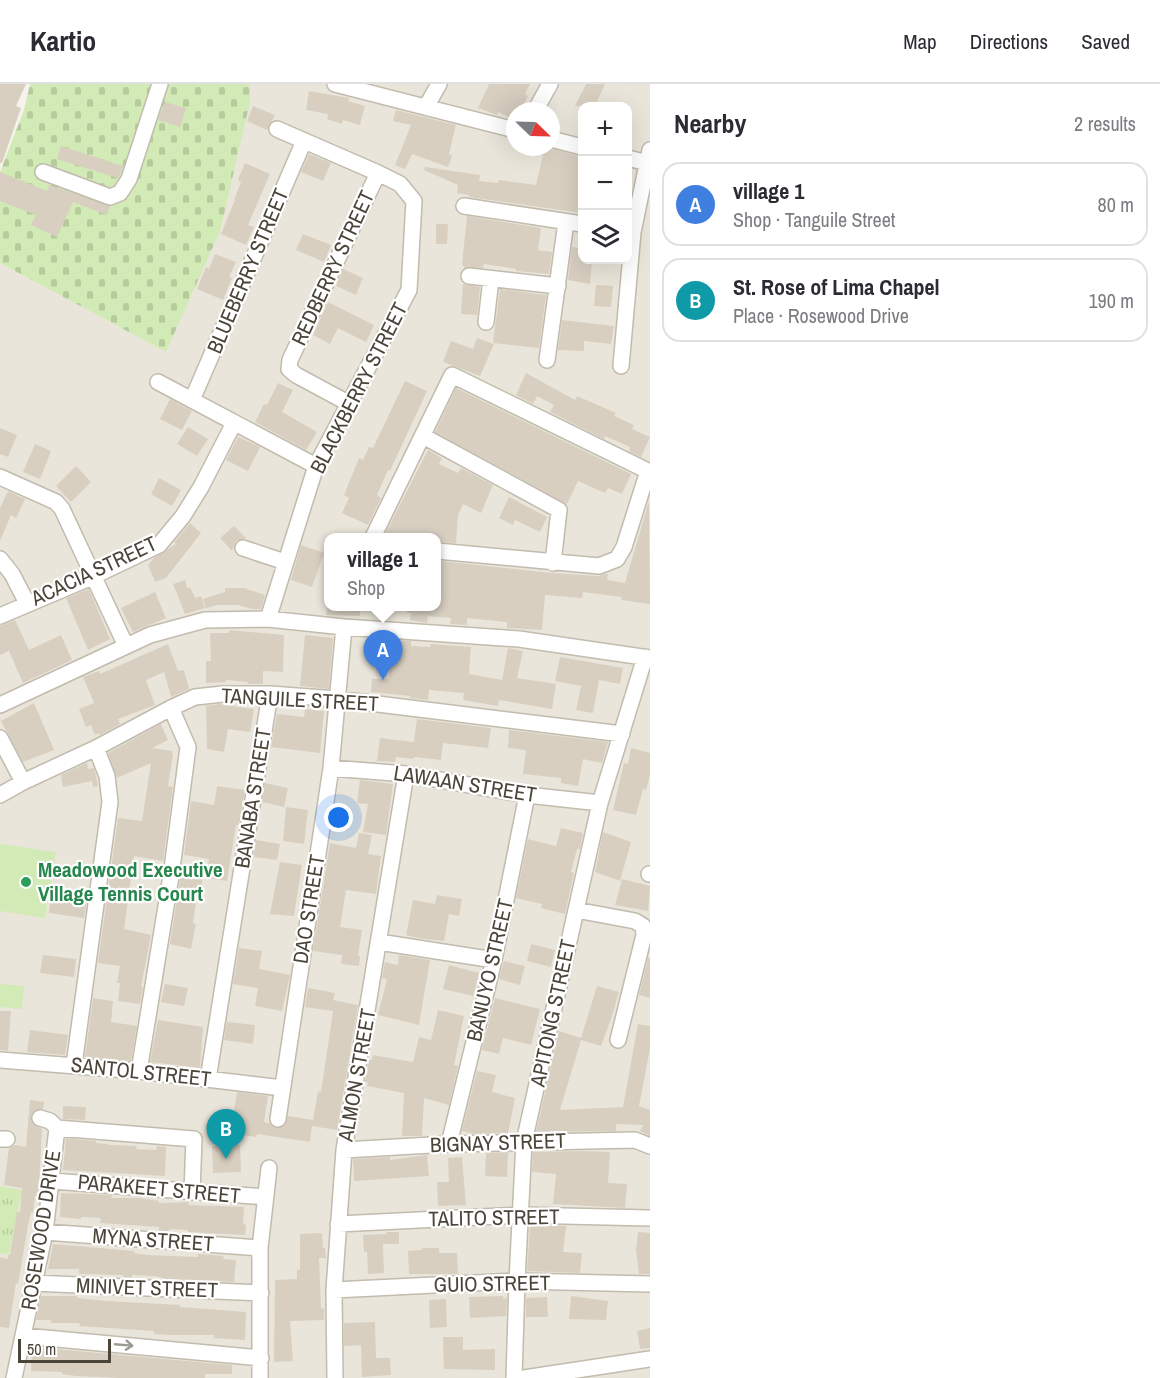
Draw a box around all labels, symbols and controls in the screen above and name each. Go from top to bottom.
text: Kartio [30,22,96,60]
text: Map [903,27,937,56]
text: Directions [970,27,1048,56]
text: Saved [1081,27,1130,56]
north arrow [506,102,560,156]
map controls [578,102,632,264]
button: + [578,102,632,156]
text: Nearby [674,106,746,141]
text: 2 results [1074,110,1136,137]
button: − [578,156,632,210]
text: village 1 [733,176,804,206]
street label: BLUEBERRY STREET [200,183,296,358]
street label: REDBERRY STREET [284,185,381,350]
text: A [690,191,701,218]
text: 80 m [1098,191,1134,218]
text: Shop · Tanguile Street [733,206,895,233]
button: layers [578,210,632,264]
text: St. Rose of Lima Chapel [733,272,940,302]
text: B [690,287,701,314]
text: 190 m [1088,287,1134,314]
street label: BLACKBERRY STREET [303,297,414,478]
text: Place · Rosewood Drive [733,302,909,329]
street label: ACACIA STREET [25,528,162,613]
popup [324,533,441,611]
text: village 1 [347,544,418,574]
text: Shop [347,574,385,601]
pin: A [364,630,403,680]
street label: TANGUILE STREET [221,681,380,718]
street label: BANABA STREET [227,725,278,870]
street label: LAWAAN STREET [392,758,539,809]
your location [324,803,353,832]
street label: DAO STREET [286,852,332,966]
place label: Meadowood Executive Village Tennis Court [38,855,223,908]
marker: Meadowood Executive Village Tennis Court [19,875,33,889]
street label: BANUYO STREET [459,895,520,1044]
street label: APITONG STREET [523,936,582,1090]
street label: ALMON STREET [330,1006,383,1144]
street label: SANTOL STREET [70,1050,213,1093]
pin: B [206,1110,246,1159]
street label: BIGNAY STREET [429,1126,567,1159]
street label: ROSEWOOD DRIVE [14,1148,67,1312]
street label: PARAKEET STREET [77,1167,242,1210]
street label: TALITO STREET [428,1202,560,1233]
street label: MYNA STREET [91,1221,215,1258]
street label: GUIO STREET [433,1268,551,1299]
street label: MINIVET STREET [75,1271,219,1304]
scale bar [18,1336,111,1364]
text: 50 m [27,1338,56,1360]
one-way arrow [113,1340,133,1351]

